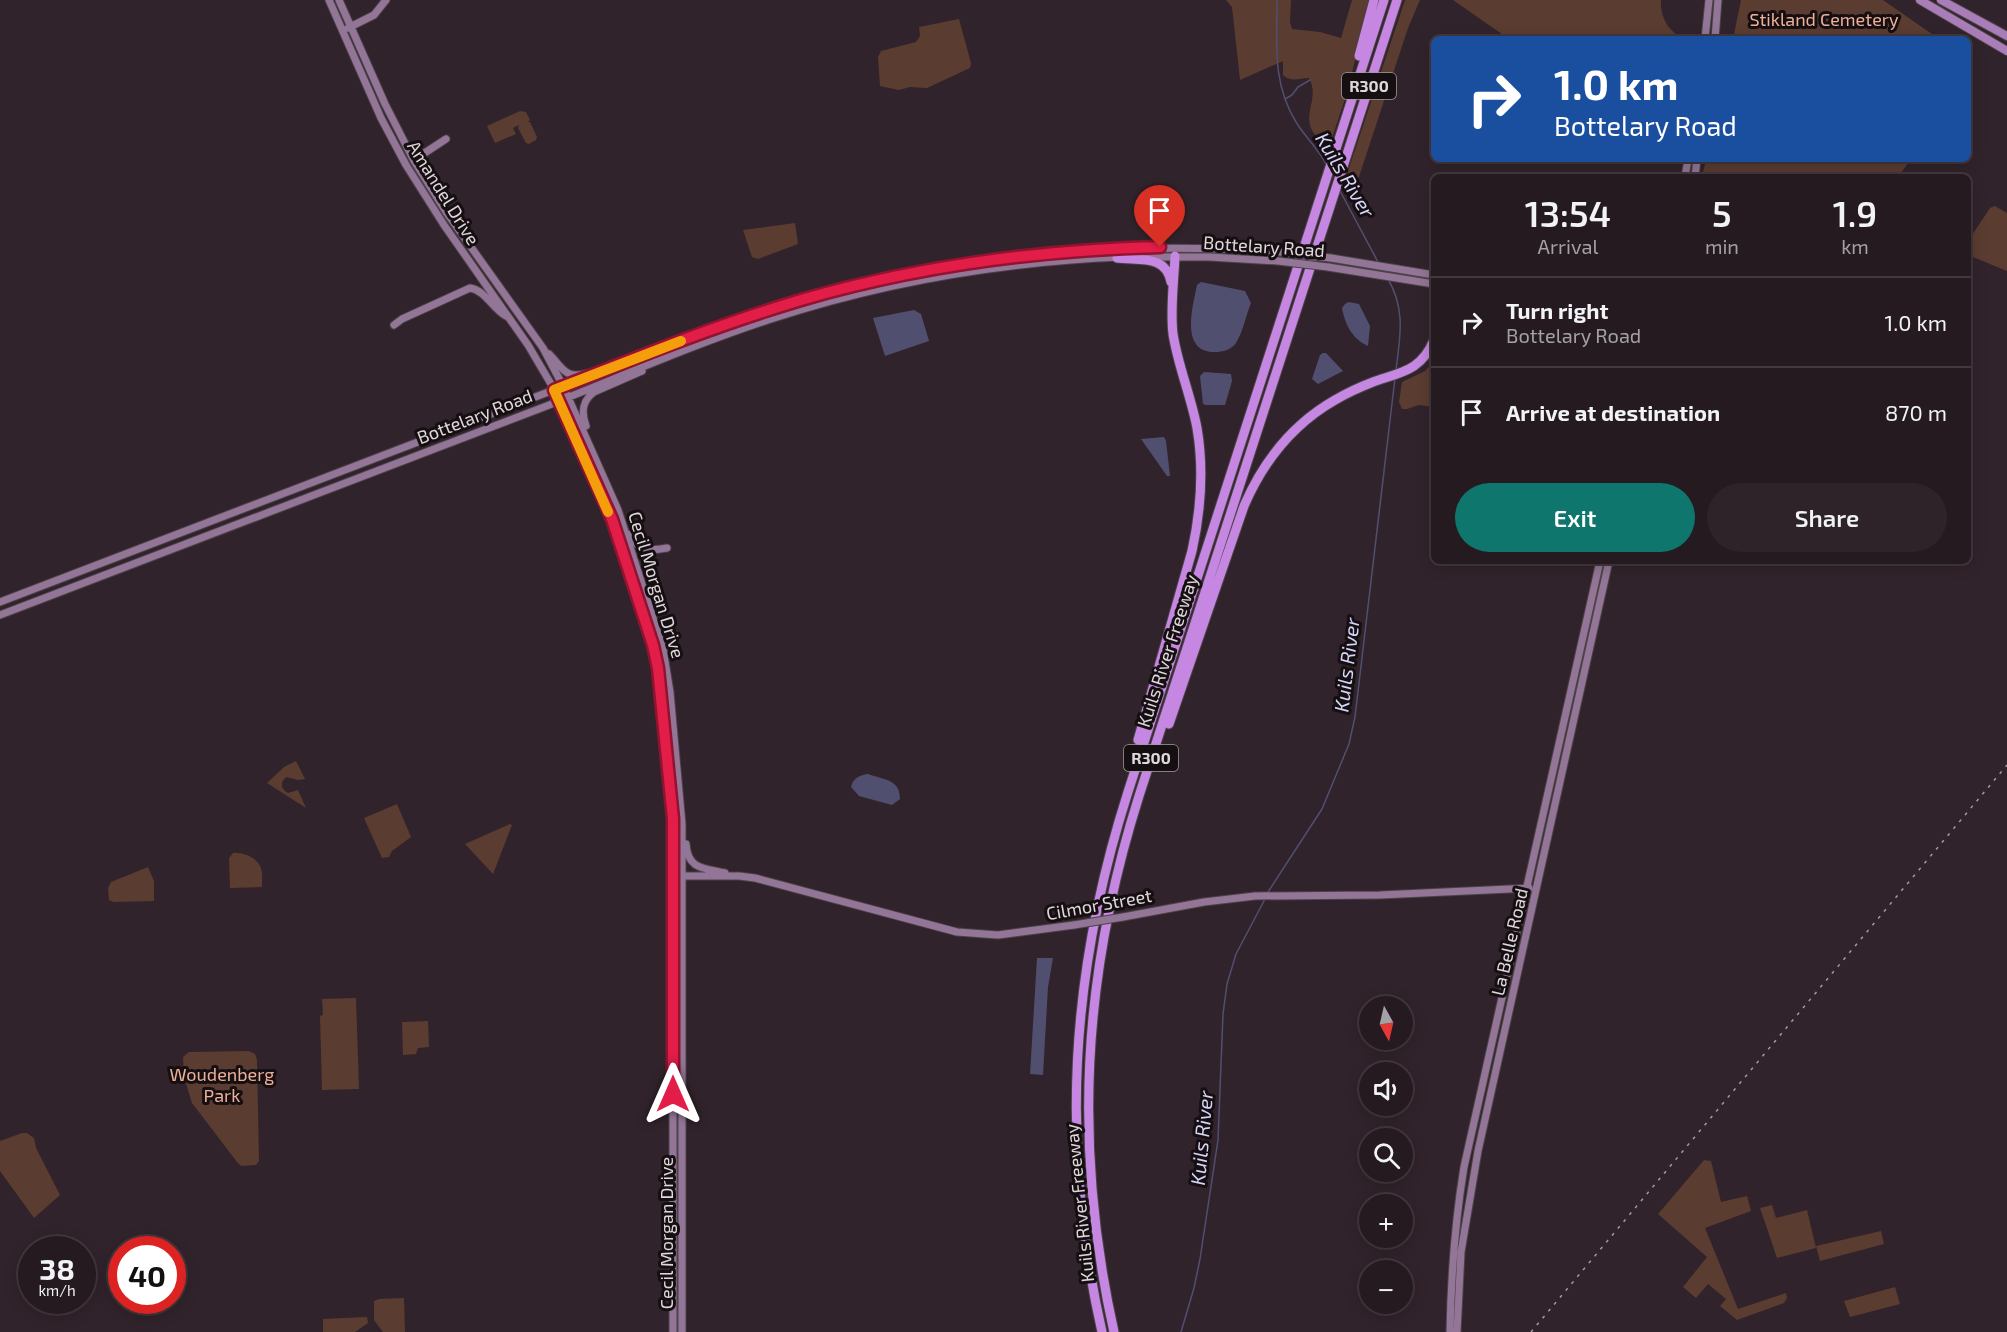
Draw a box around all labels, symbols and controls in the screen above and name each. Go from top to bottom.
park label: Stikland Cemetery [1749,8,1899,30]
text: 1.0 km [1554,58,1678,108]
icon: right [1455,60,1533,138]
road number: R300 [1342,73,1396,99]
text: Bottelary Road [1554,109,1737,141]
water label: Kuils River [1311,128,1381,222]
street label: Amandel Drive [403,136,485,249]
pin [1134,185,1185,247]
text: 13:54 [1525,191,1611,234]
text: 5 [1712,191,1732,234]
text: 1.9 [1833,191,1877,234]
icon: arrive [1143,194,1176,227]
street label: Bottelary Road [1203,231,1326,261]
text: Arrival [1538,234,1598,258]
text: min [1705,234,1739,258]
text: km [1841,234,1869,258]
text: Turn right [1506,297,1608,323]
icon: right [1455,306,1488,339]
text: 1.0 km [1885,309,1947,335]
text: Bottelary Road [1506,323,1641,347]
street label: Bottelary Road [414,384,535,448]
icon: arrive [1455,396,1488,429]
text: Arrive at destination [1506,399,1720,425]
text: 870 m [1885,399,1947,425]
button: Exit [1455,483,1695,552]
button: Share [1707,483,1947,552]
street label: Cecil Morgan Drive [624,509,690,661]
street label: Kuils River Freeway [1132,571,1202,730]
water label: Kuils River [1328,615,1364,714]
road number: R300 [1124,745,1178,771]
street label: Cilmor Street [1044,884,1154,924]
street label: La Belle Road [1486,886,1532,998]
north arrow [1359,996,1413,1050]
map controls [1359,996,1413,1314]
position arrow [641,1062,705,1126]
button: sound [1359,1062,1413,1116]
park label: Woudenberg Park [170,1063,274,1106]
water label: Kuils River [1185,1089,1217,1186]
street label: Kuils River Freeway [1060,1122,1098,1283]
button: search [1359,1128,1413,1182]
street label: Cecil Morgan Drive [655,1157,677,1309]
button: + [1359,1194,1413,1248]
speed limit sign: 40 [108,1236,186,1314]
text: 38 [39,1250,75,1286]
button: − [1359,1260,1413,1314]
text: km/h [38,1281,76,1299]

